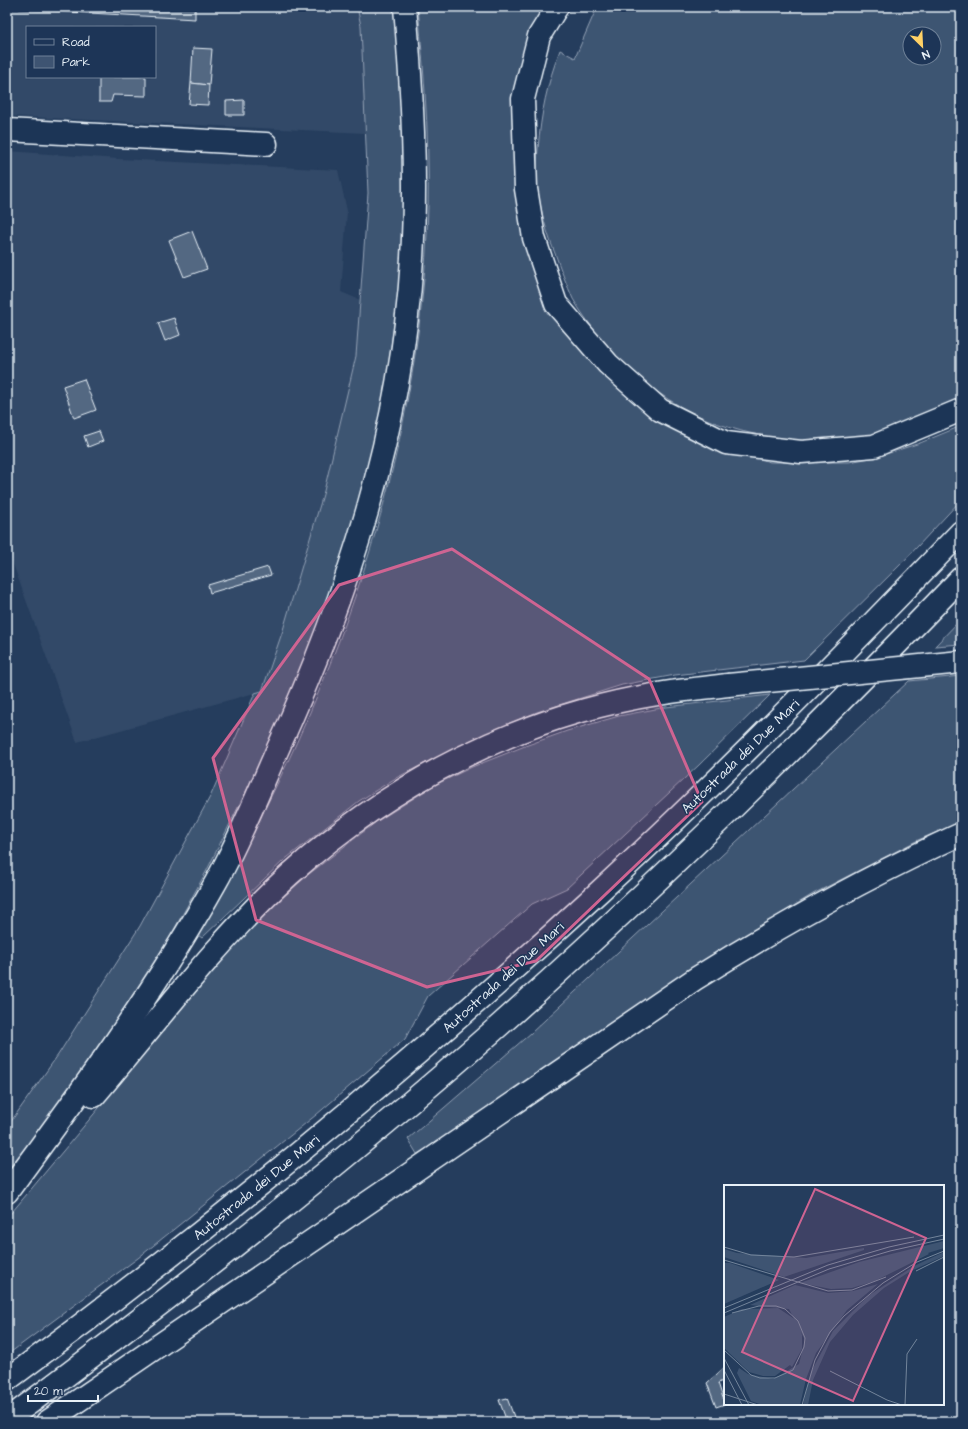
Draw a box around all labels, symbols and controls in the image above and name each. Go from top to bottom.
legend [26,26,156,78]
north arrow [902,26,942,66]
text: Road [62,34,90,51]
text: N [920,46,932,63]
text: Park [62,54,90,71]
street label: Autostrada dei Due Mari [677,695,804,819]
street label: Autostrada dei Due Mari [438,918,569,1038]
street label: Autostrada dei Due Mari [189,1130,324,1245]
inset map [724,1185,944,1405]
scale bar [28,1377,98,1403]
text: 20 m [34,1383,63,1400]

